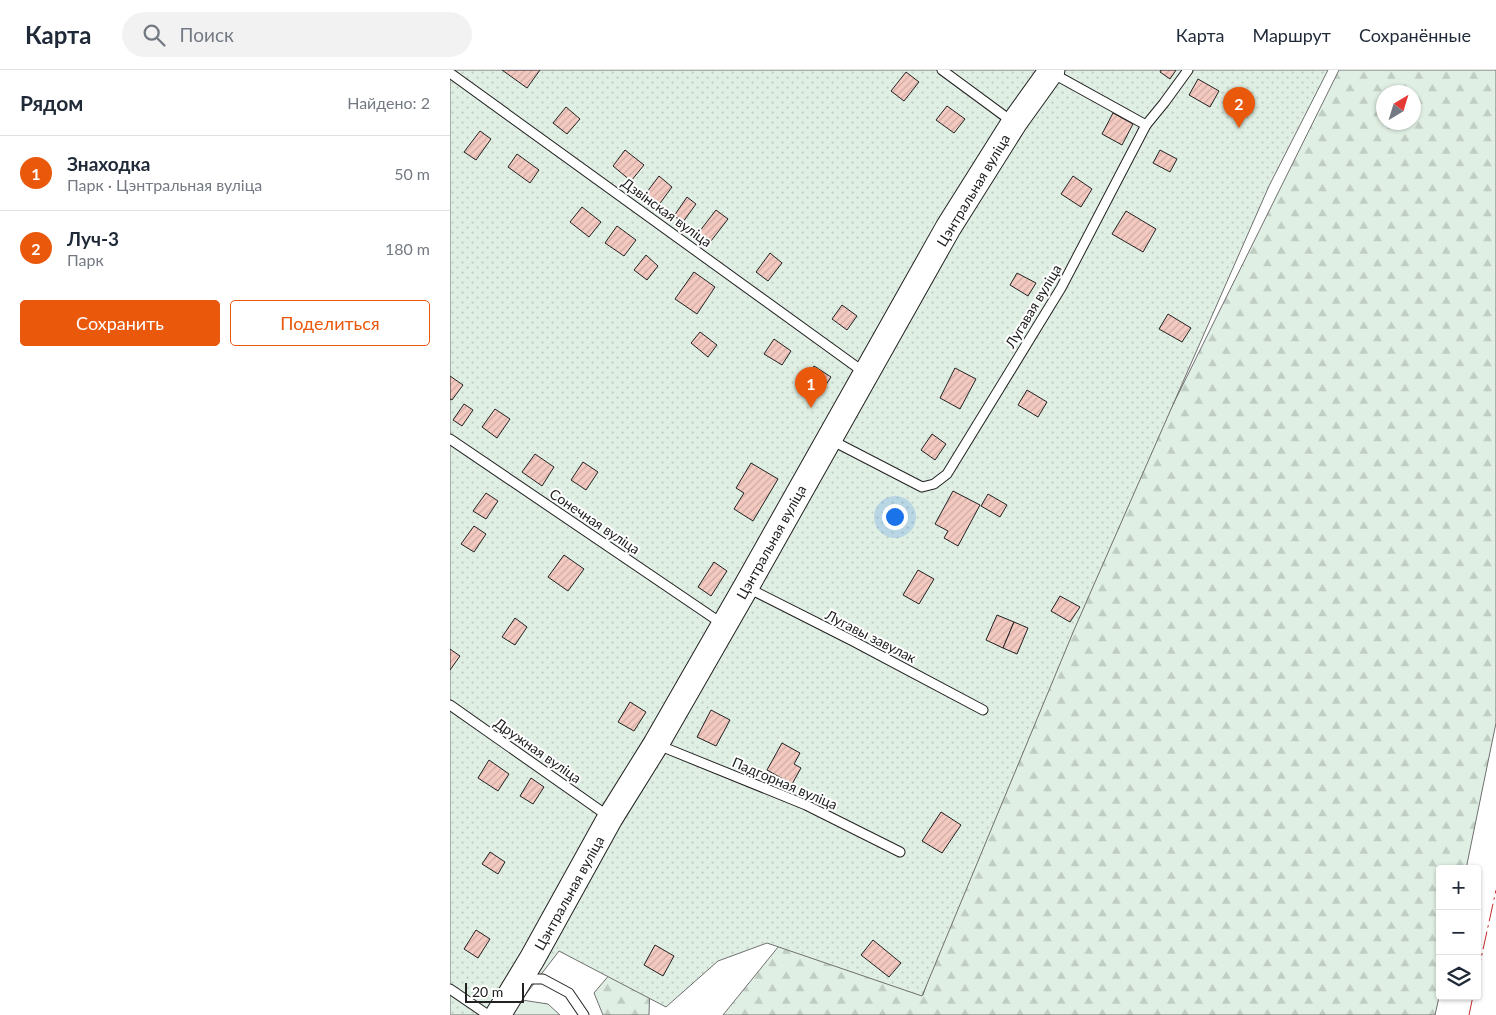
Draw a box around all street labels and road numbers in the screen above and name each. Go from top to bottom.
street label: Цэнтральная вуліца [933,131,1013,249]
street label: Дзвінская вуліца [619,174,715,250]
street label: Лугавая вуліца [1001,261,1065,352]
street label: Цэнтральная вуліца [733,482,809,602]
street label: Сонечная вуліца [547,485,643,558]
street label: Лугавы завулак [822,605,920,666]
street label: Дружная вуліца [491,714,585,786]
street label: Падгорная вуліца [730,753,840,813]
street label: Цэнтральная вуліца [531,833,607,953]

